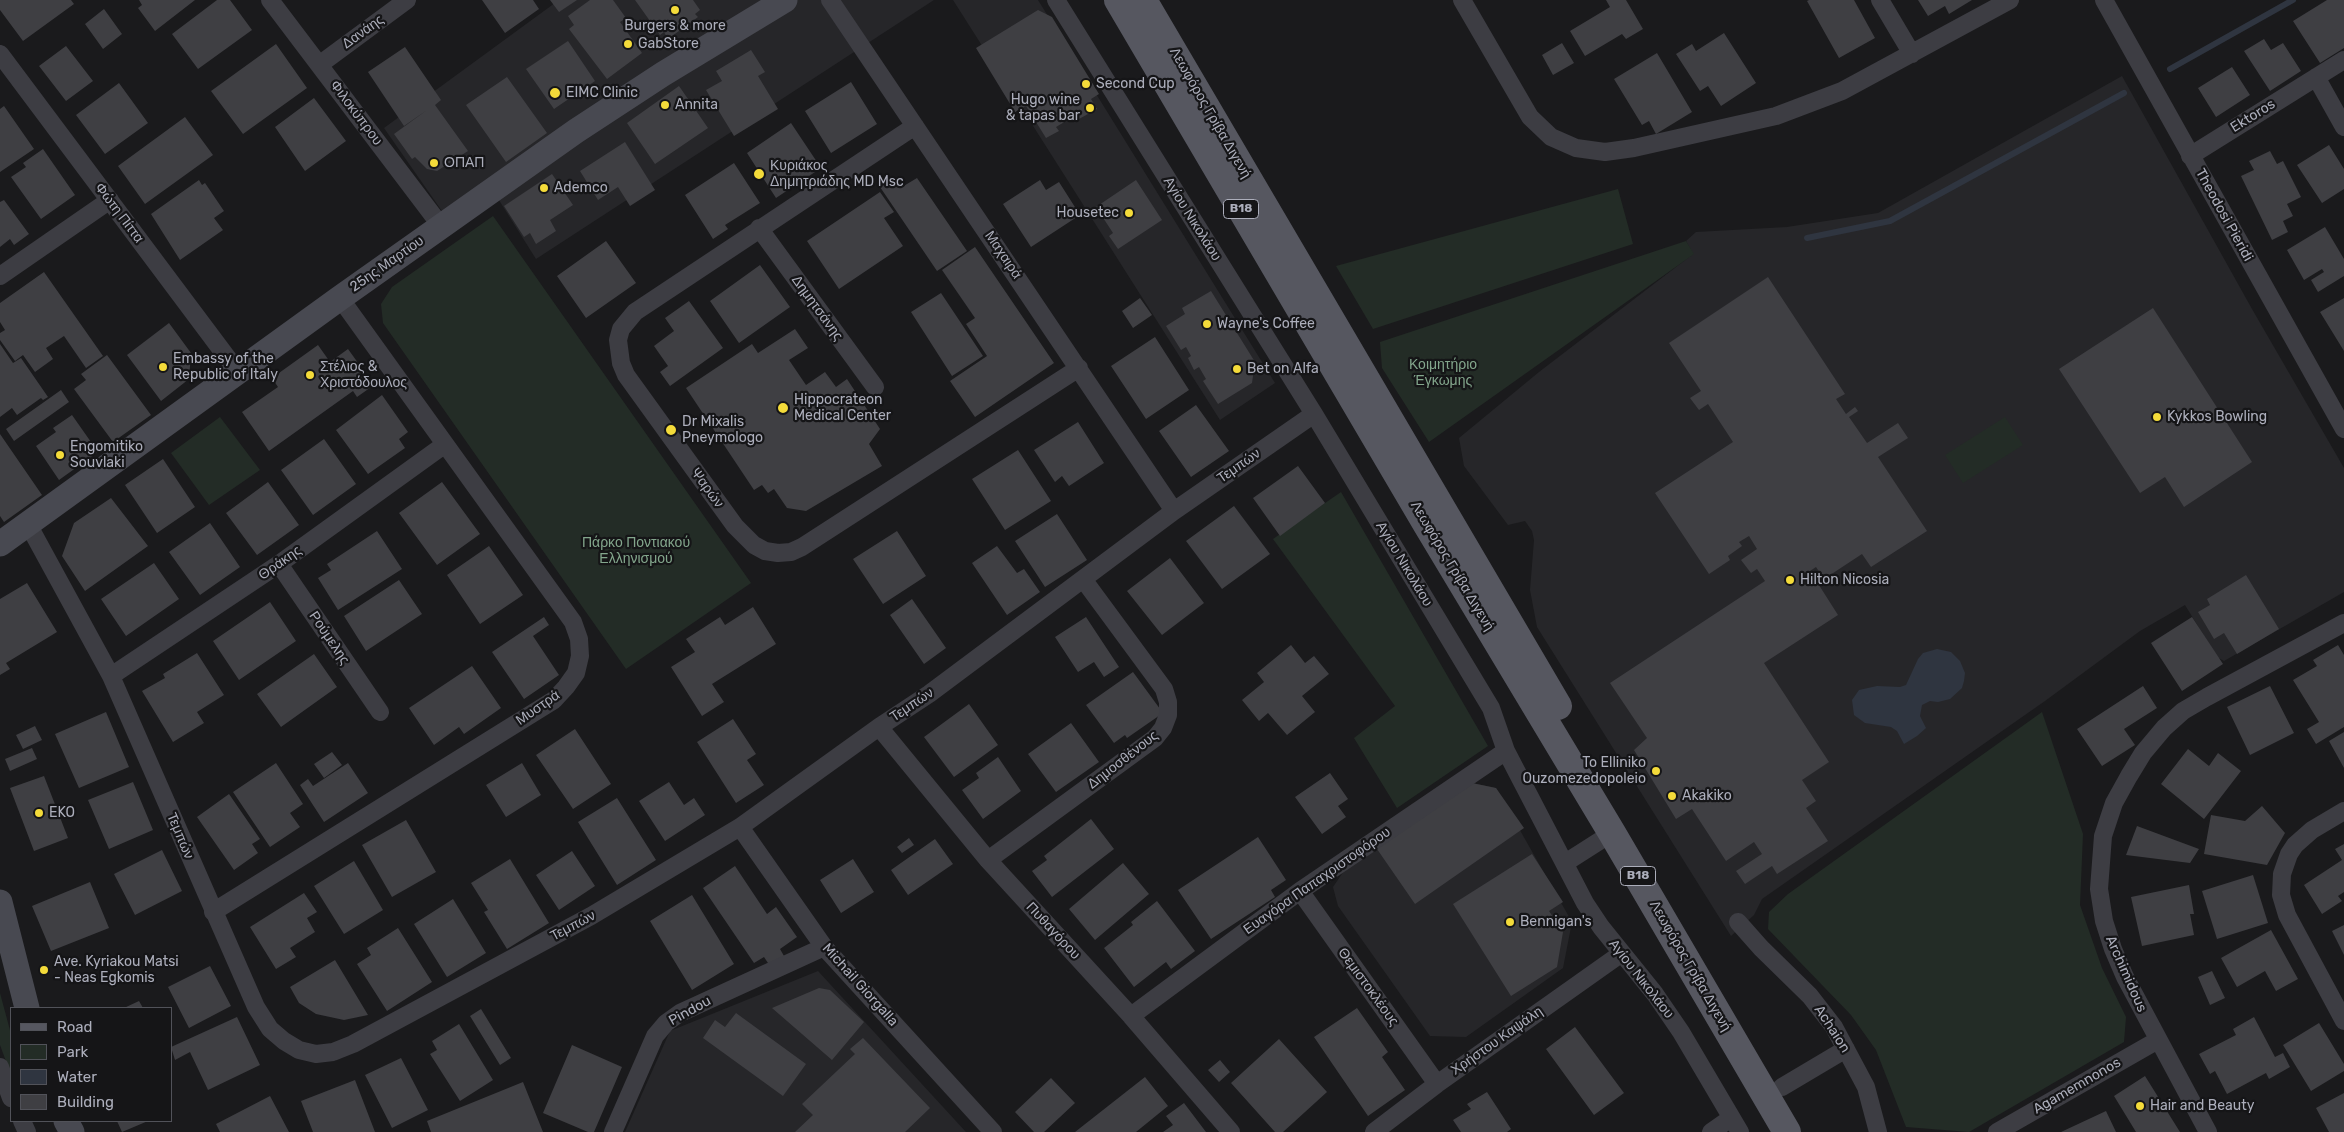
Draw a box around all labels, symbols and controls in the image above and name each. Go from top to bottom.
marker: Burgers & more [669,4,681,16]
street label: Δανάης [339,11,387,53]
place label: Burgers & more [624,18,726,34]
place label: GabStore [638,36,699,52]
marker: GabStore [622,38,634,50]
street label: Λεωφόρος Γρίβα Διγενή [1166,45,1254,181]
place label: Second Cup [1096,76,1175,92]
street label: Φιλοκύπρου [326,77,386,149]
marker: Second Cup [1080,78,1092,90]
place label: EIMC Clinic [566,85,638,101]
marker: EIMC Clinic [548,86,562,100]
place label: Hugo wine & tapas bar [1006,92,1080,124]
street label: Ektoros [2228,96,2278,136]
place label: Annita [675,97,718,113]
marker: Annita [659,99,671,111]
marker: Hugo wine & tapas bar [1084,102,1096,114]
place label: ΟΠΑΠ [444,155,484,171]
marker: ΟΠΑΠ [428,157,440,169]
place label: Κυριάκος Δημητριάδης MD Msc [770,158,904,190]
street label: Theodosi Pieridi [2192,166,2256,264]
marker: Κυριάκος Δημητριάδης MD Msc [752,167,766,181]
street label: Αγίου Νικολάου [1159,174,1225,264]
street label: Φώτη Πίττα [91,180,147,246]
place label: Ademco [554,180,608,196]
marker: Ademco [538,182,550,194]
road number: B18 [1224,200,1258,218]
place label: Housetec [1057,205,1119,221]
marker: Housetec [1123,207,1135,219]
street label: Μαχαιρά [981,228,1025,282]
street label: 25ης Μαρτίου [347,232,427,296]
street label: Δημητσάνης [788,272,846,344]
place label: Wayne's Coffee [1217,316,1315,332]
marker: Wayne's Coffee [1201,318,1213,330]
place label: Embassy of the Republic of Italy [173,351,278,384]
park label: Κοιμητήριο Έγκωμης [1409,357,1477,390]
place label: Στέλιος & Χριστόδουλος [320,359,407,392]
marker: Embassy of the Republic of Italy [157,361,169,373]
place label: Bet on Alfa [1247,361,1319,377]
marker: Bet on Alfa [1231,363,1243,375]
marker: Στέλιος & Χριστόδουλος [304,369,316,381]
place label: Hippocrateon Medical Center [794,392,891,424]
marker: Hippocrateon Medical Center [776,401,790,415]
place label: Kykkos Bowling [2167,409,2267,425]
marker: Kykkos Bowling [2151,411,2163,423]
place label: Dr Mixalis Pneymologo [682,414,763,447]
marker: Dr Mixalis Pneymologo [664,423,678,437]
place label: Engomitiko Souvlaki [70,439,143,472]
street label: Τεμπών [1214,445,1264,487]
marker: Engomitiko Souvlaki [54,449,66,461]
street label: Ψαρών [687,465,727,511]
street label: Λεωφόρος Γρίβα Διγενή [1407,498,1497,634]
street label: Αγίου Νικολάου [1372,519,1436,609]
park label: Πάρκο Ποντιακού Ελληνισμού [582,535,690,568]
street label: Θράκης [255,542,305,584]
place label: Hilton Nicosia [1800,572,1889,588]
marker: Hilton Nicosia [1784,574,1796,586]
street label: Ρούμελης [305,608,353,668]
street label: Τεμπών [887,684,937,726]
street label: Μυστρά [513,687,563,729]
street label: Δημοσθένους [1084,727,1162,793]
place label: To Elliniko Ouzomezedopoleio [1522,755,1646,788]
marker: To Elliniko Ouzomezedopoleio [1650,765,1662,777]
place label: Akakiko [1682,788,1732,804]
marker: Akakiko [1666,790,1678,802]
place label: EKO [49,805,75,821]
marker: EKO [33,807,45,819]
street label: Τεμπών [163,810,197,862]
street label: Ευαγόρα Παπαχριστοφόρου [1240,824,1394,938]
road number: B18 [1620,866,1656,886]
street label: Λεωφόρος Γρίβα Διγενή [1646,898,1734,1034]
street label: Πυθαγόρου [1022,899,1084,963]
street label: Τεμπών [548,907,598,945]
place label: Bennigan's [1520,914,1592,930]
marker: Bennigan's [1504,916,1516,928]
street label: Archimidous [2102,933,2150,1015]
street label: Αγίου Νικολάου [1605,936,1677,1022]
street label: Michail Giorgalla [818,940,902,1030]
street label: Θεμιστοκλέους [1334,945,1402,1029]
place label: Ave. Kyriakou Matsi - Neas Egkomis [54,954,179,986]
marker: Ave. Kyriakou Matsi - Neas Egkomis [38,964,50,976]
street label: Pindou [666,993,714,1029]
street label: Achaion [1810,1002,1854,1056]
street label: Χρήστου Καψάλη [1448,1003,1546,1079]
legend [10,1007,172,1122]
text: Road [57,1018,93,1036]
text: Park [57,1043,88,1061]
street label: Agamemnonos [2030,1054,2124,1118]
text: Water [57,1068,97,1086]
text: Building [57,1093,114,1111]
place label: Hair and Beauty [2150,1098,2254,1114]
marker: Hair and Beauty [2134,1100,2146,1112]

